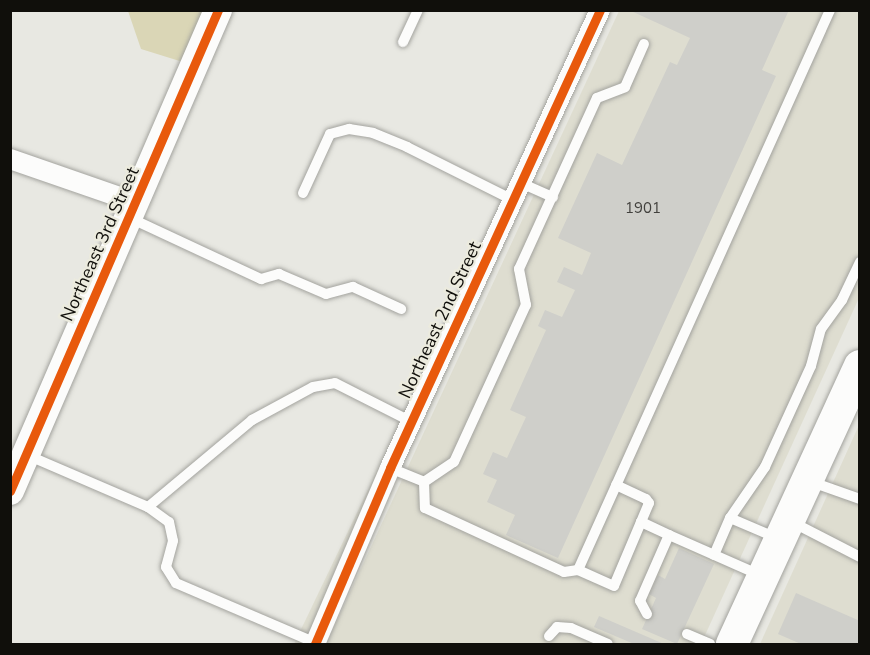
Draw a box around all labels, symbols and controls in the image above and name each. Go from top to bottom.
street label: Northeast 3rd Street [56,163,144,325]
house number: 1901 [625,200,661,218]
street label: Northeast 2nd Street [394,238,486,402]

